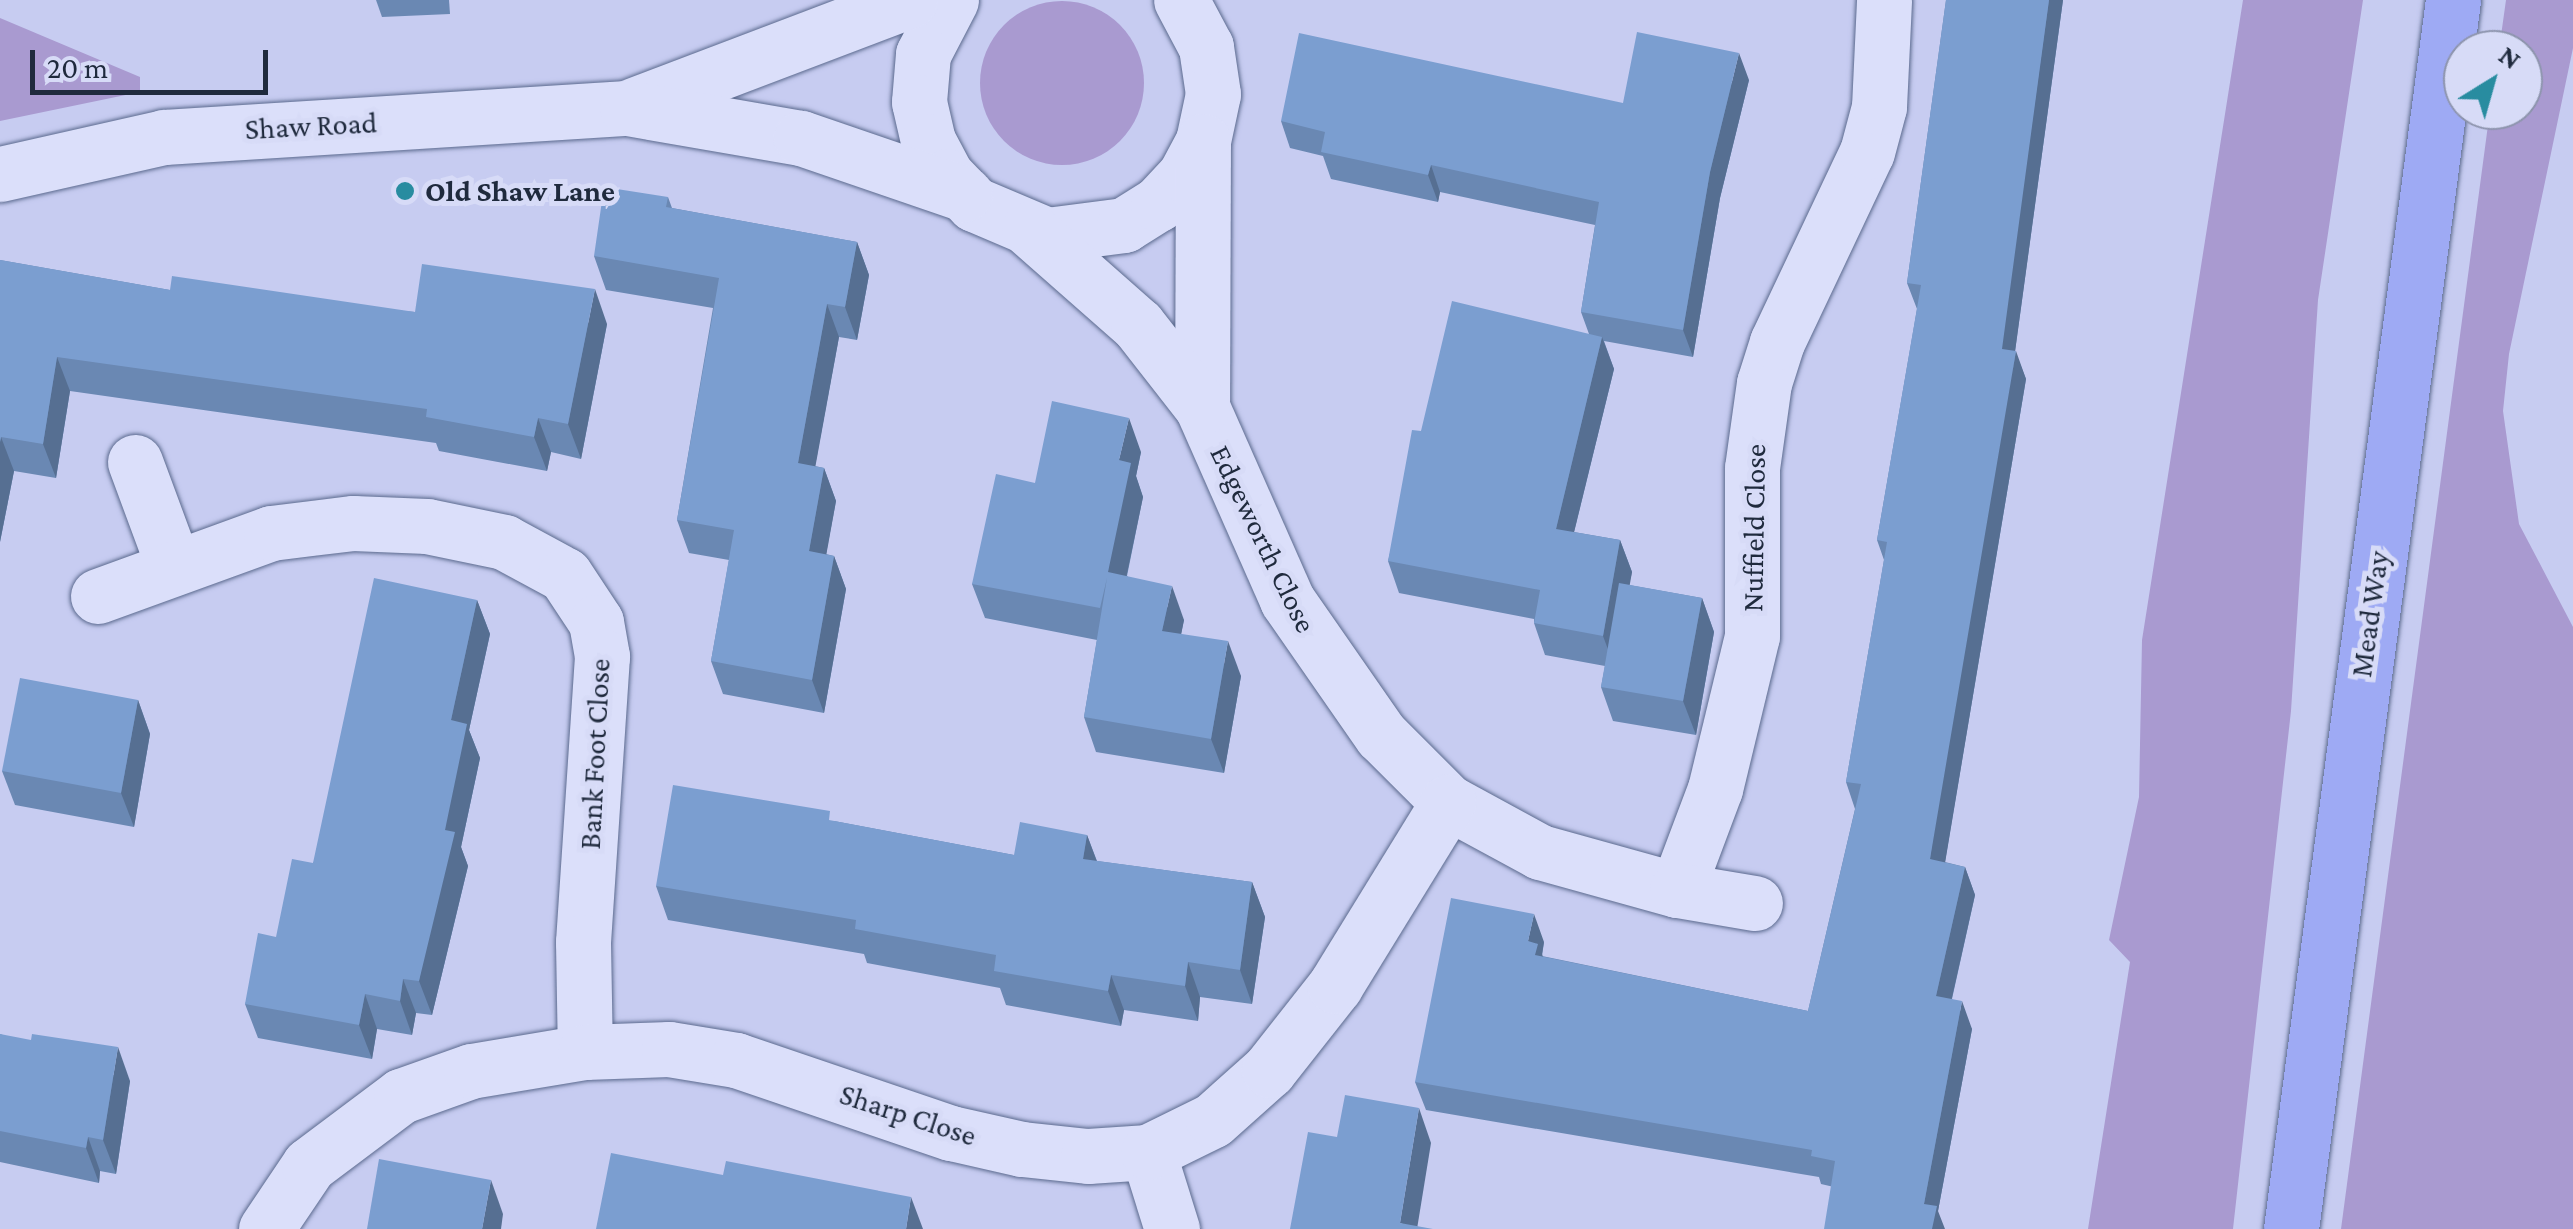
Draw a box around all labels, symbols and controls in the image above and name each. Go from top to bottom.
scale bar [35,30,272,92]
north arrow [2443,30,2543,130]
text: N [2493,39,2527,75]
text: 20 m [47,51,108,84]
street label: Shaw Road [244,105,378,147]
place label: Old Shaw Lane [425,173,615,209]
marker: Old Shaw Lane [394,180,416,202]
street label: Edgeworth Close [1202,439,1324,639]
street label: Nuffield Close [1735,443,1773,613]
street label: Mead Way [2343,549,2397,679]
street label: Bank Foot Close [572,658,618,850]
street label: Sharp Close [835,1076,981,1154]

